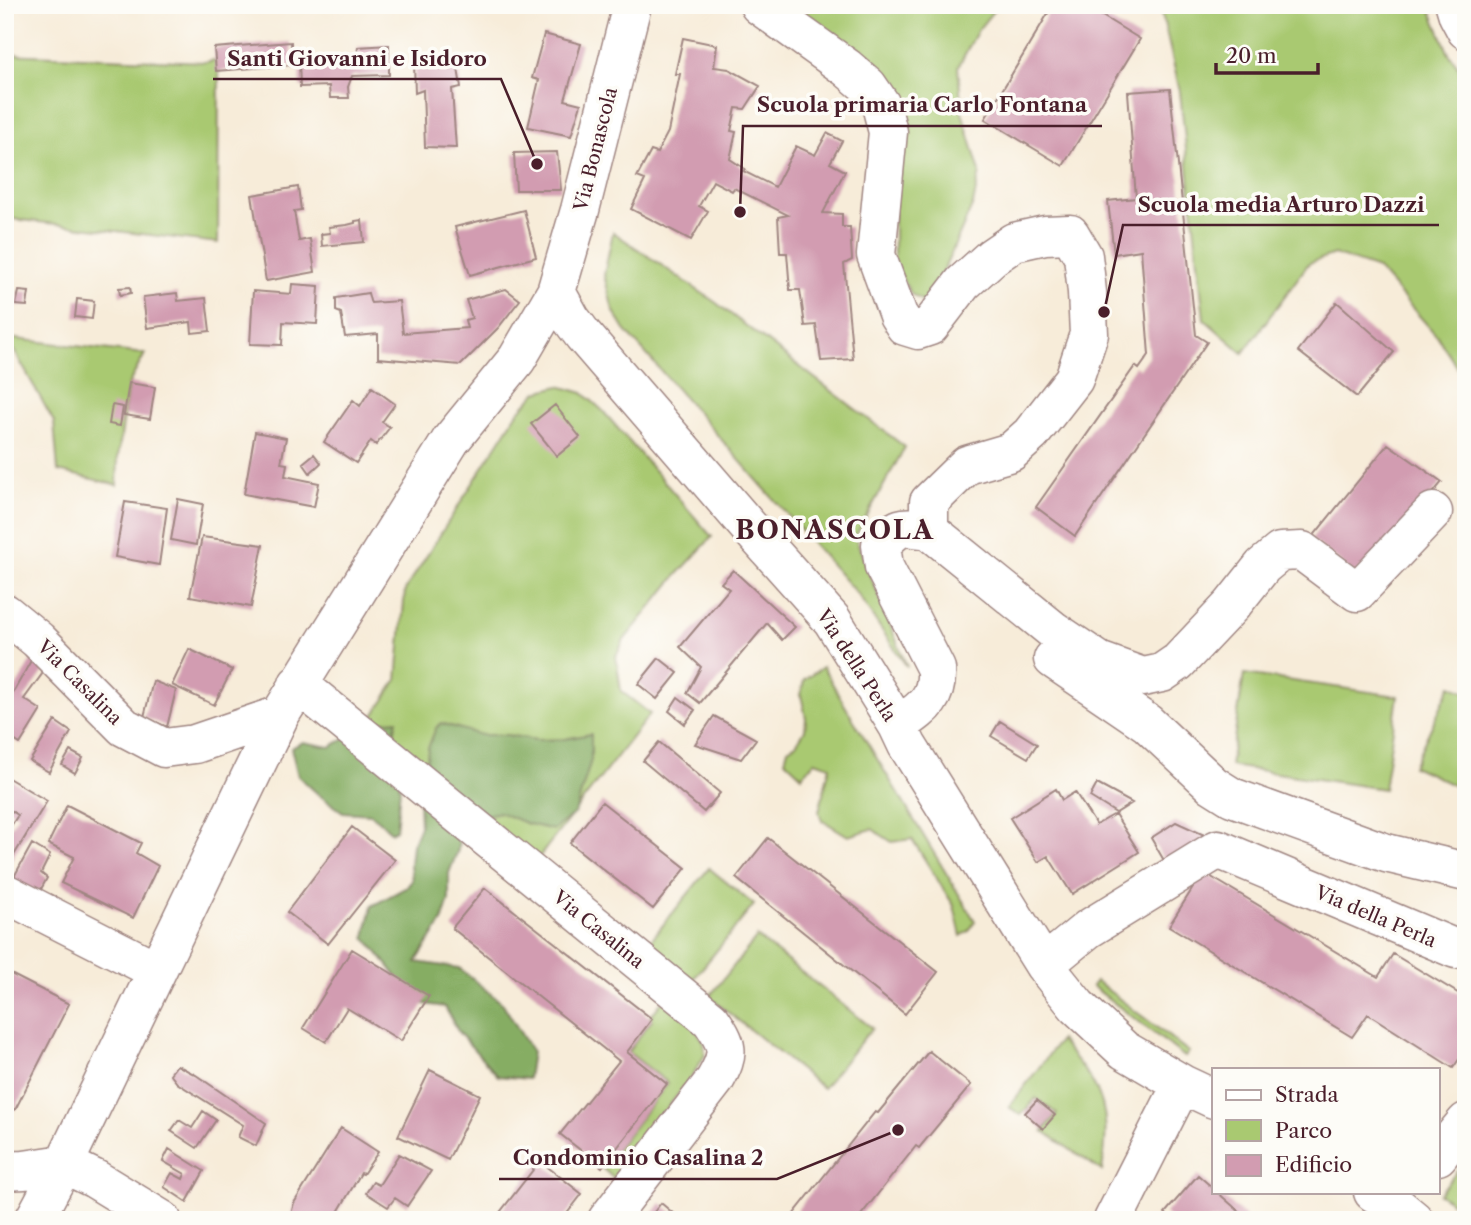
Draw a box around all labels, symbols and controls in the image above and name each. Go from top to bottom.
scale bar [1216,32,1317,76]
callout: Santi Giovanni e Isidoro [213,37,501,79]
text: 20 m [1226,43,1277,68]
text: Santi Giovanni e Isidoro [227,46,487,71]
callout: Scuola primaria Carlo Fontana [743,84,1102,126]
street label: Via Bonascola [569,85,622,214]
text: Scuola primaria Carlo Fontana [757,92,1088,117]
callout: Scuola media Arturo Dazzi [1123,183,1439,225]
text: Scuola media Arturo Dazzi [1137,192,1425,217]
district label: BONASCOLA [735,514,935,546]
street label: Via della Perla [811,604,901,726]
street label: Via Casalina [32,634,127,730]
street label: Via della Perla [1311,880,1440,952]
street label: Via Casalina [548,885,649,973]
legend [1212,1068,1440,1194]
text: Strada [1275,1082,1340,1107]
text: Parco [1275,1118,1332,1143]
callout: Condominio Casalina 2 [499,1137,777,1179]
text: Condominio Casalina 2 [513,1145,763,1170]
text: Edificio [1275,1152,1352,1177]

